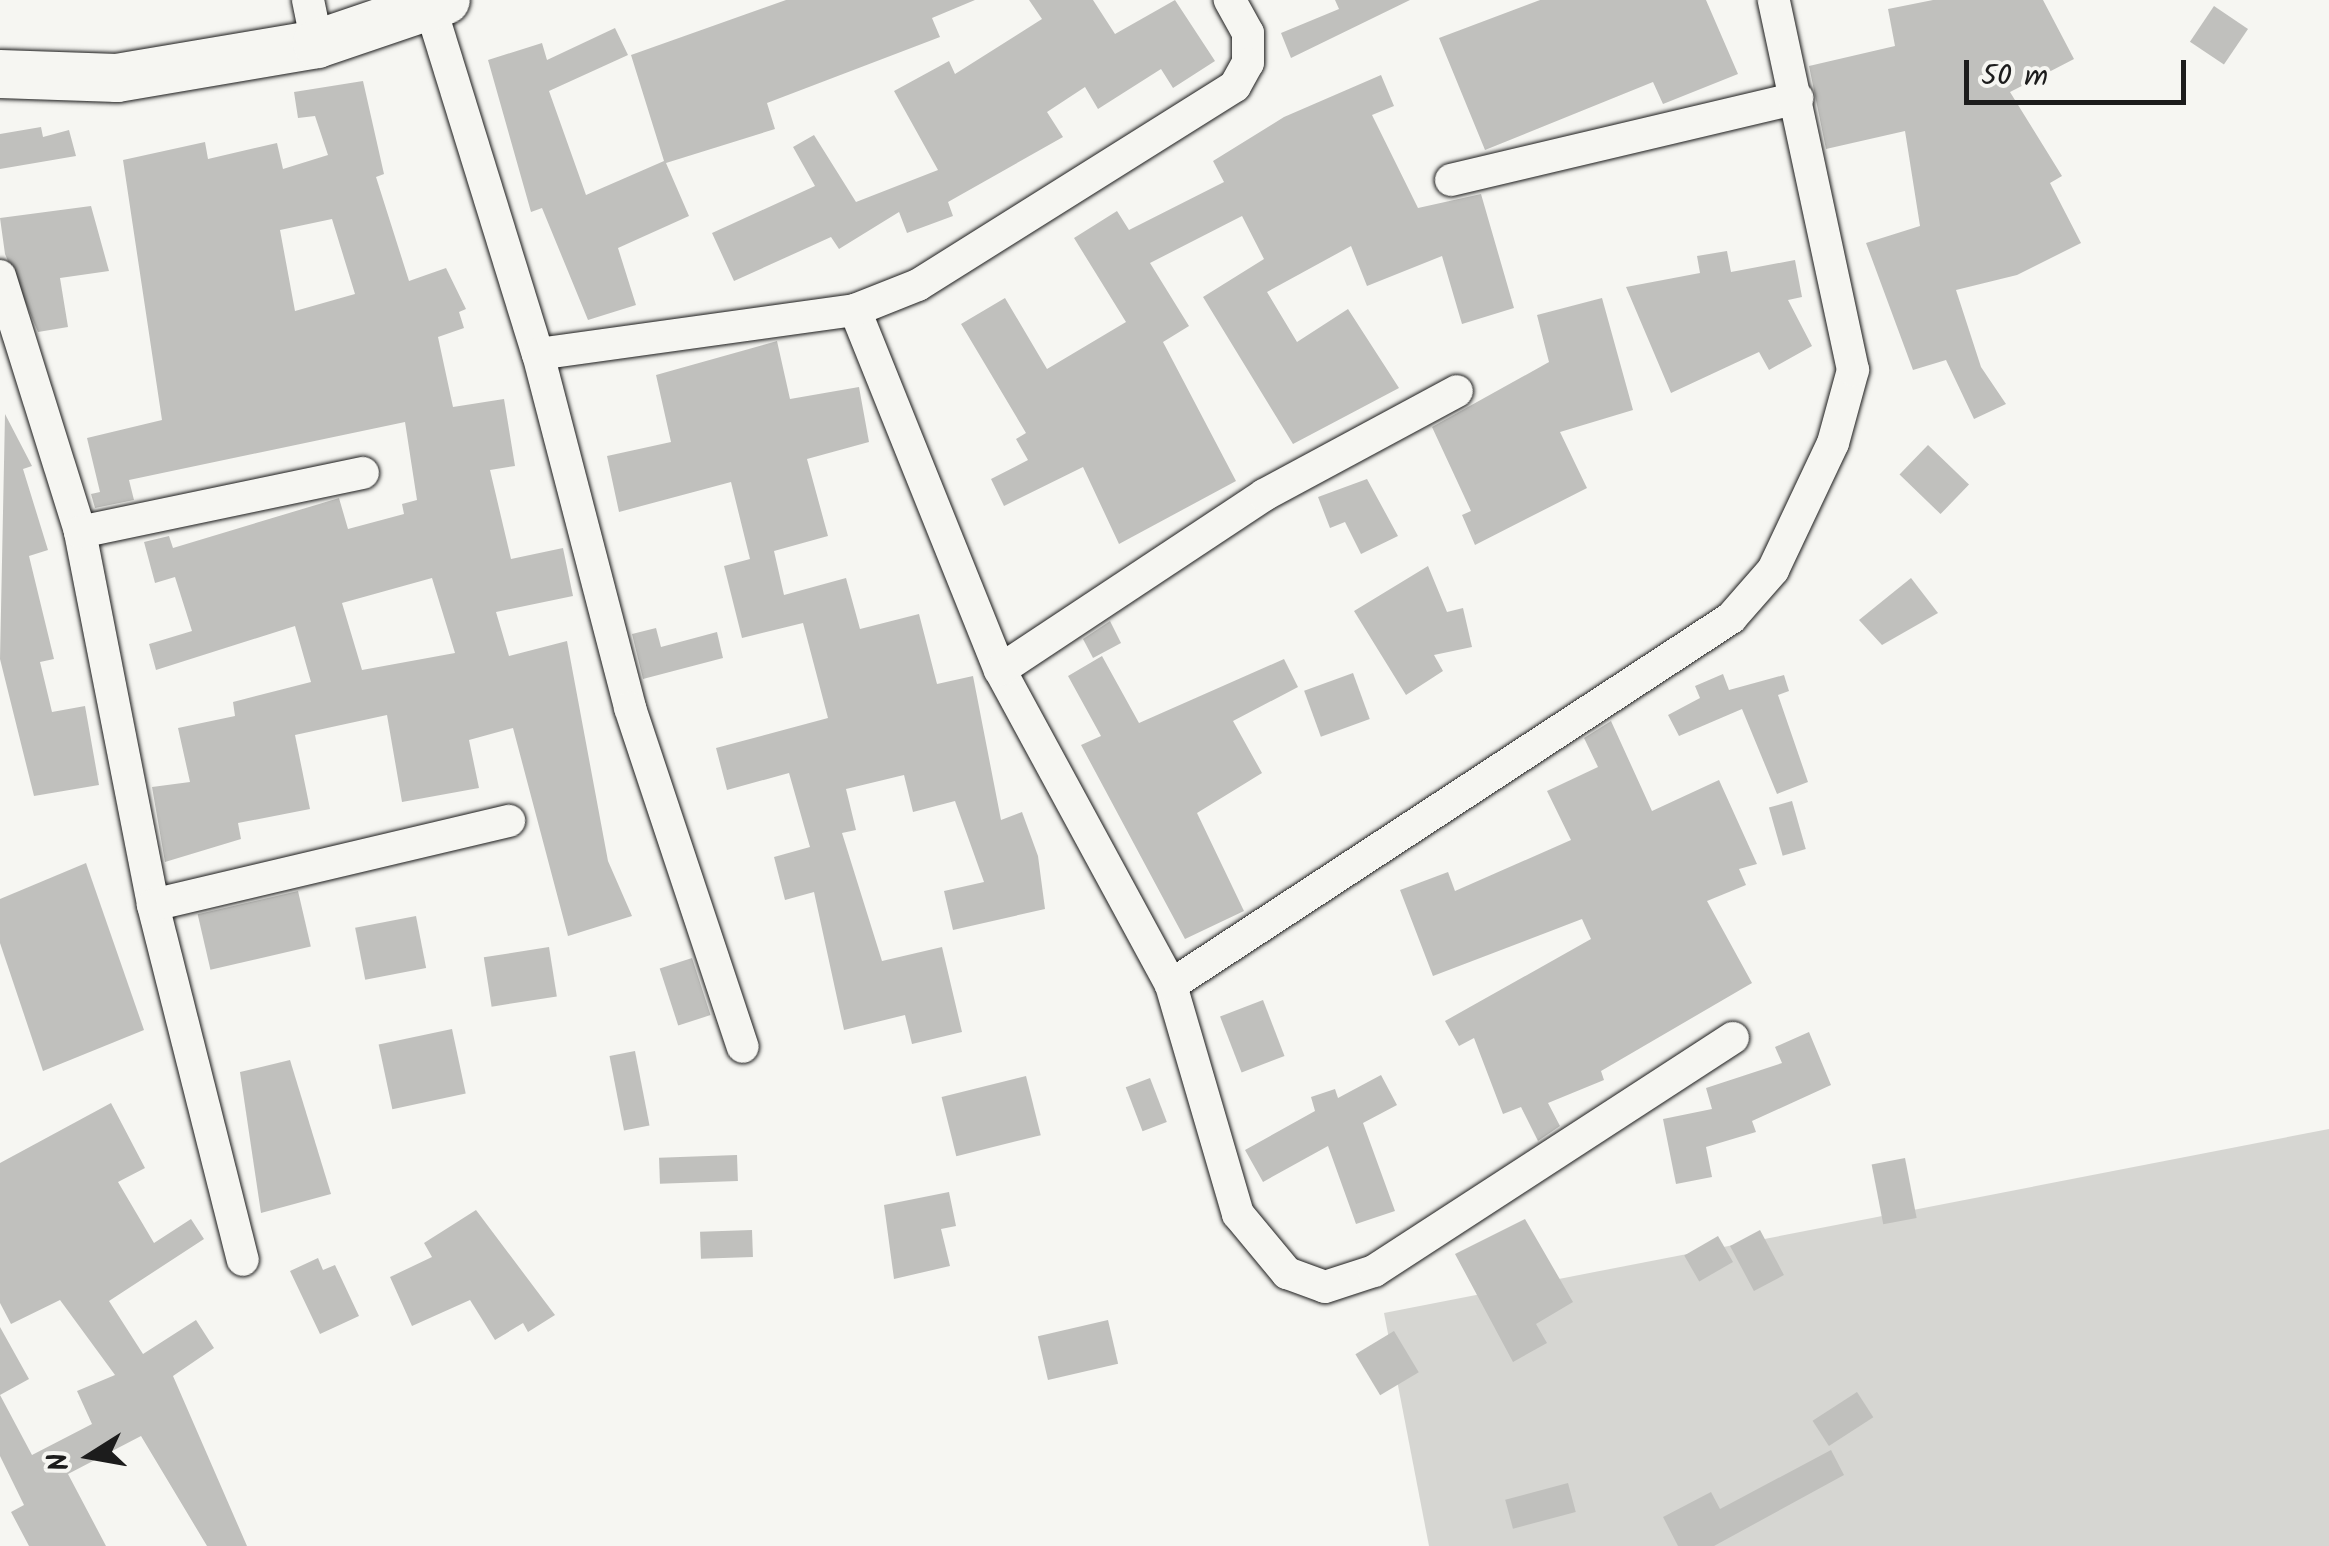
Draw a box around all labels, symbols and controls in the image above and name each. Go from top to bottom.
scale bar [1969,40,2192,102]
text: 50 m [1981,53,2048,101]
north arrow [40,1406,140,1506]
text: N [36,1449,84,1475]

